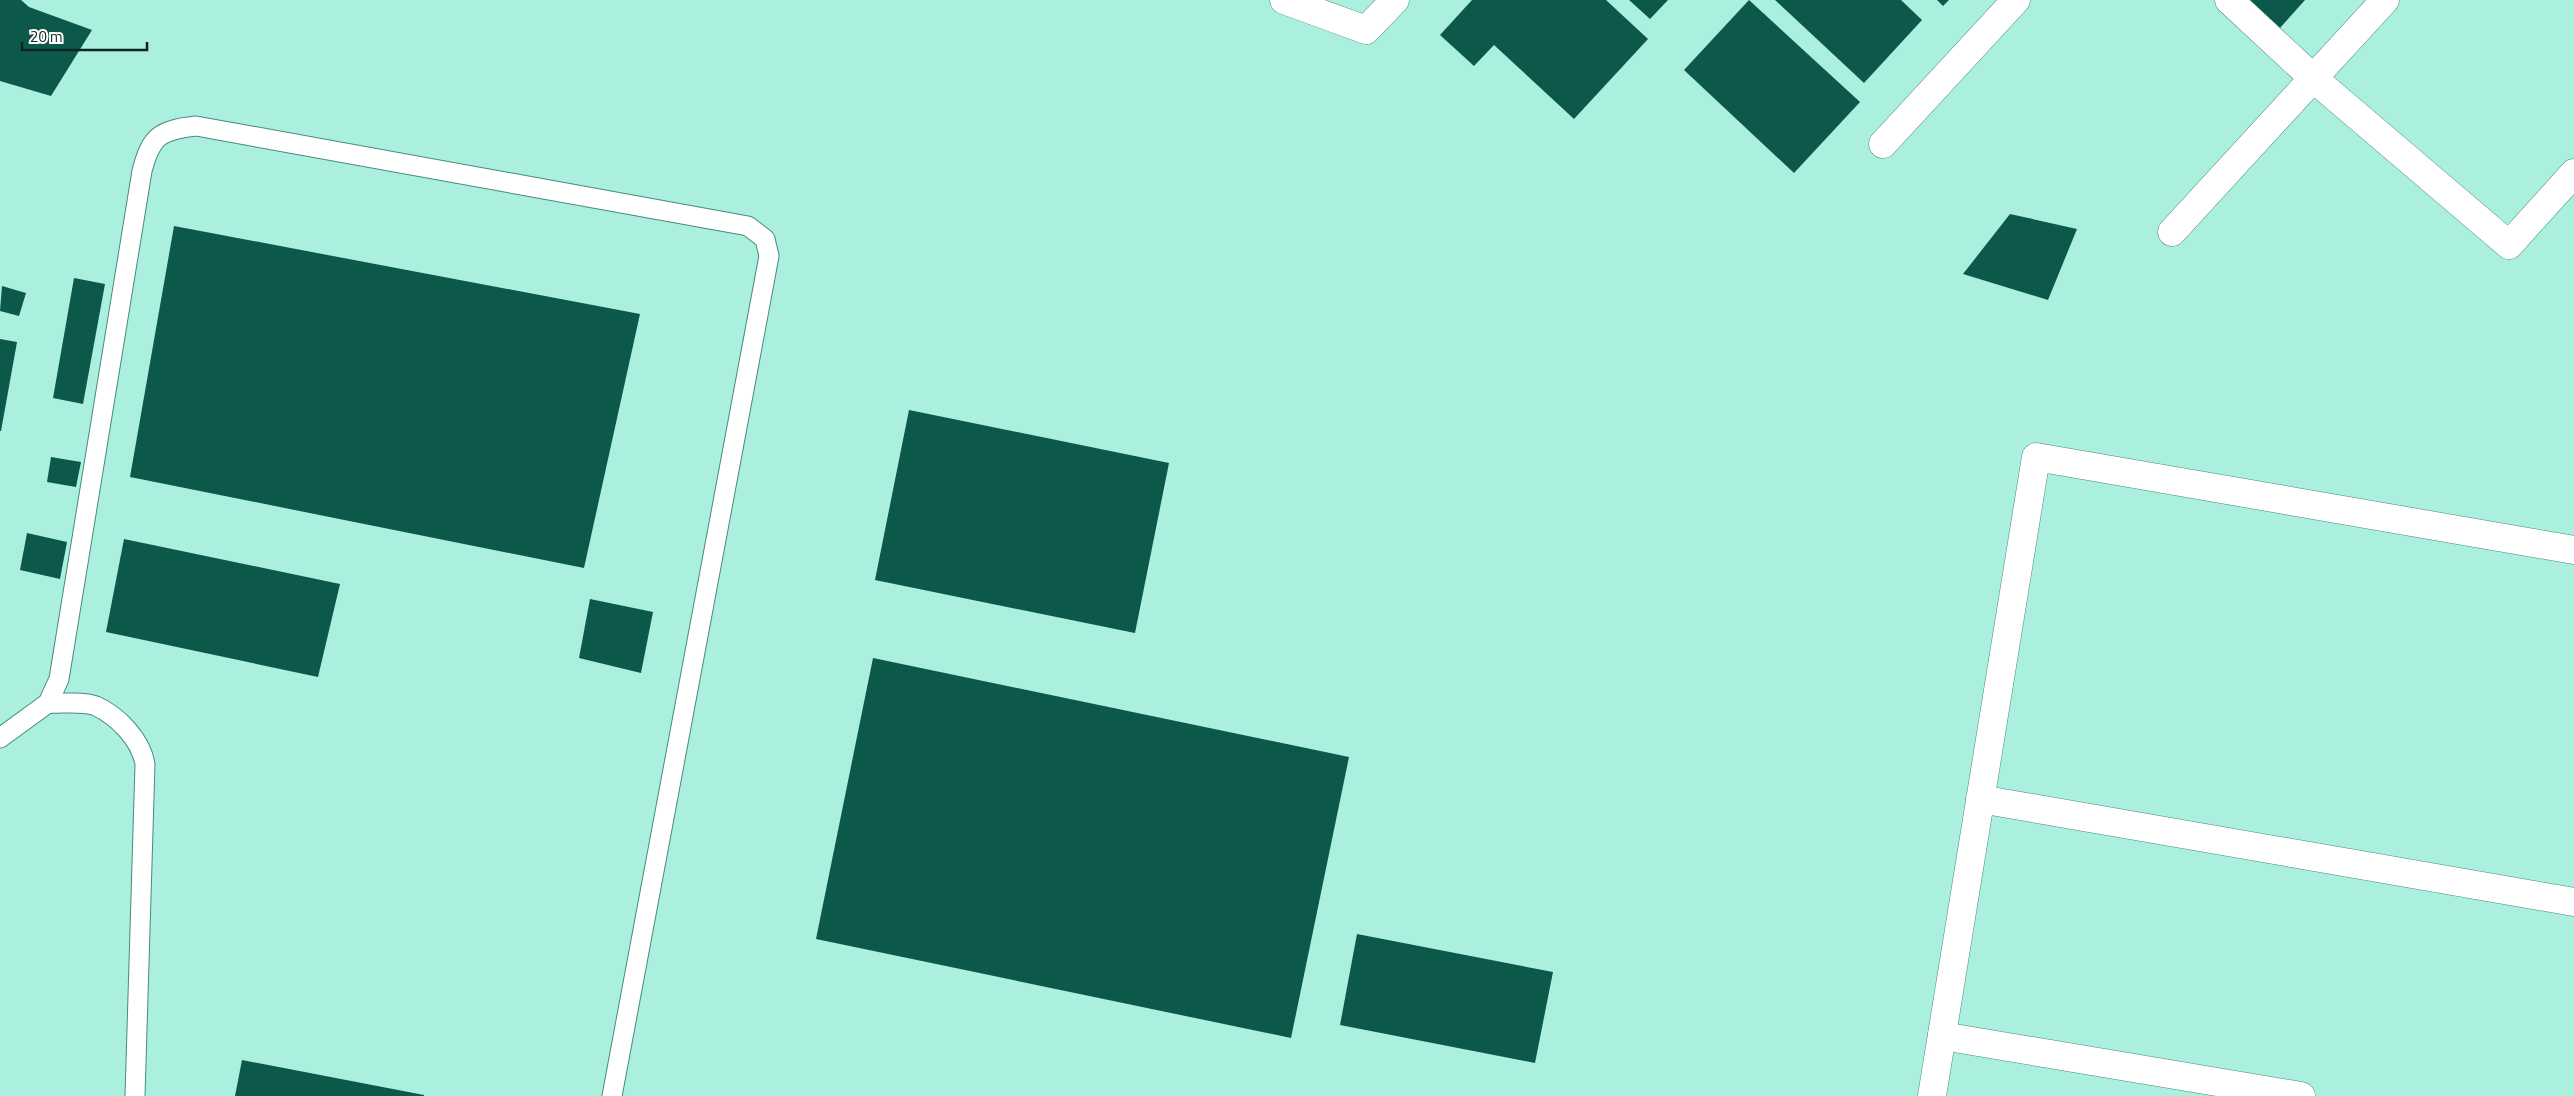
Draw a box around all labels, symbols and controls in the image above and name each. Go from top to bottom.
scale bar [22,20,148,52]
text: 20 m [30,25,63,48]

